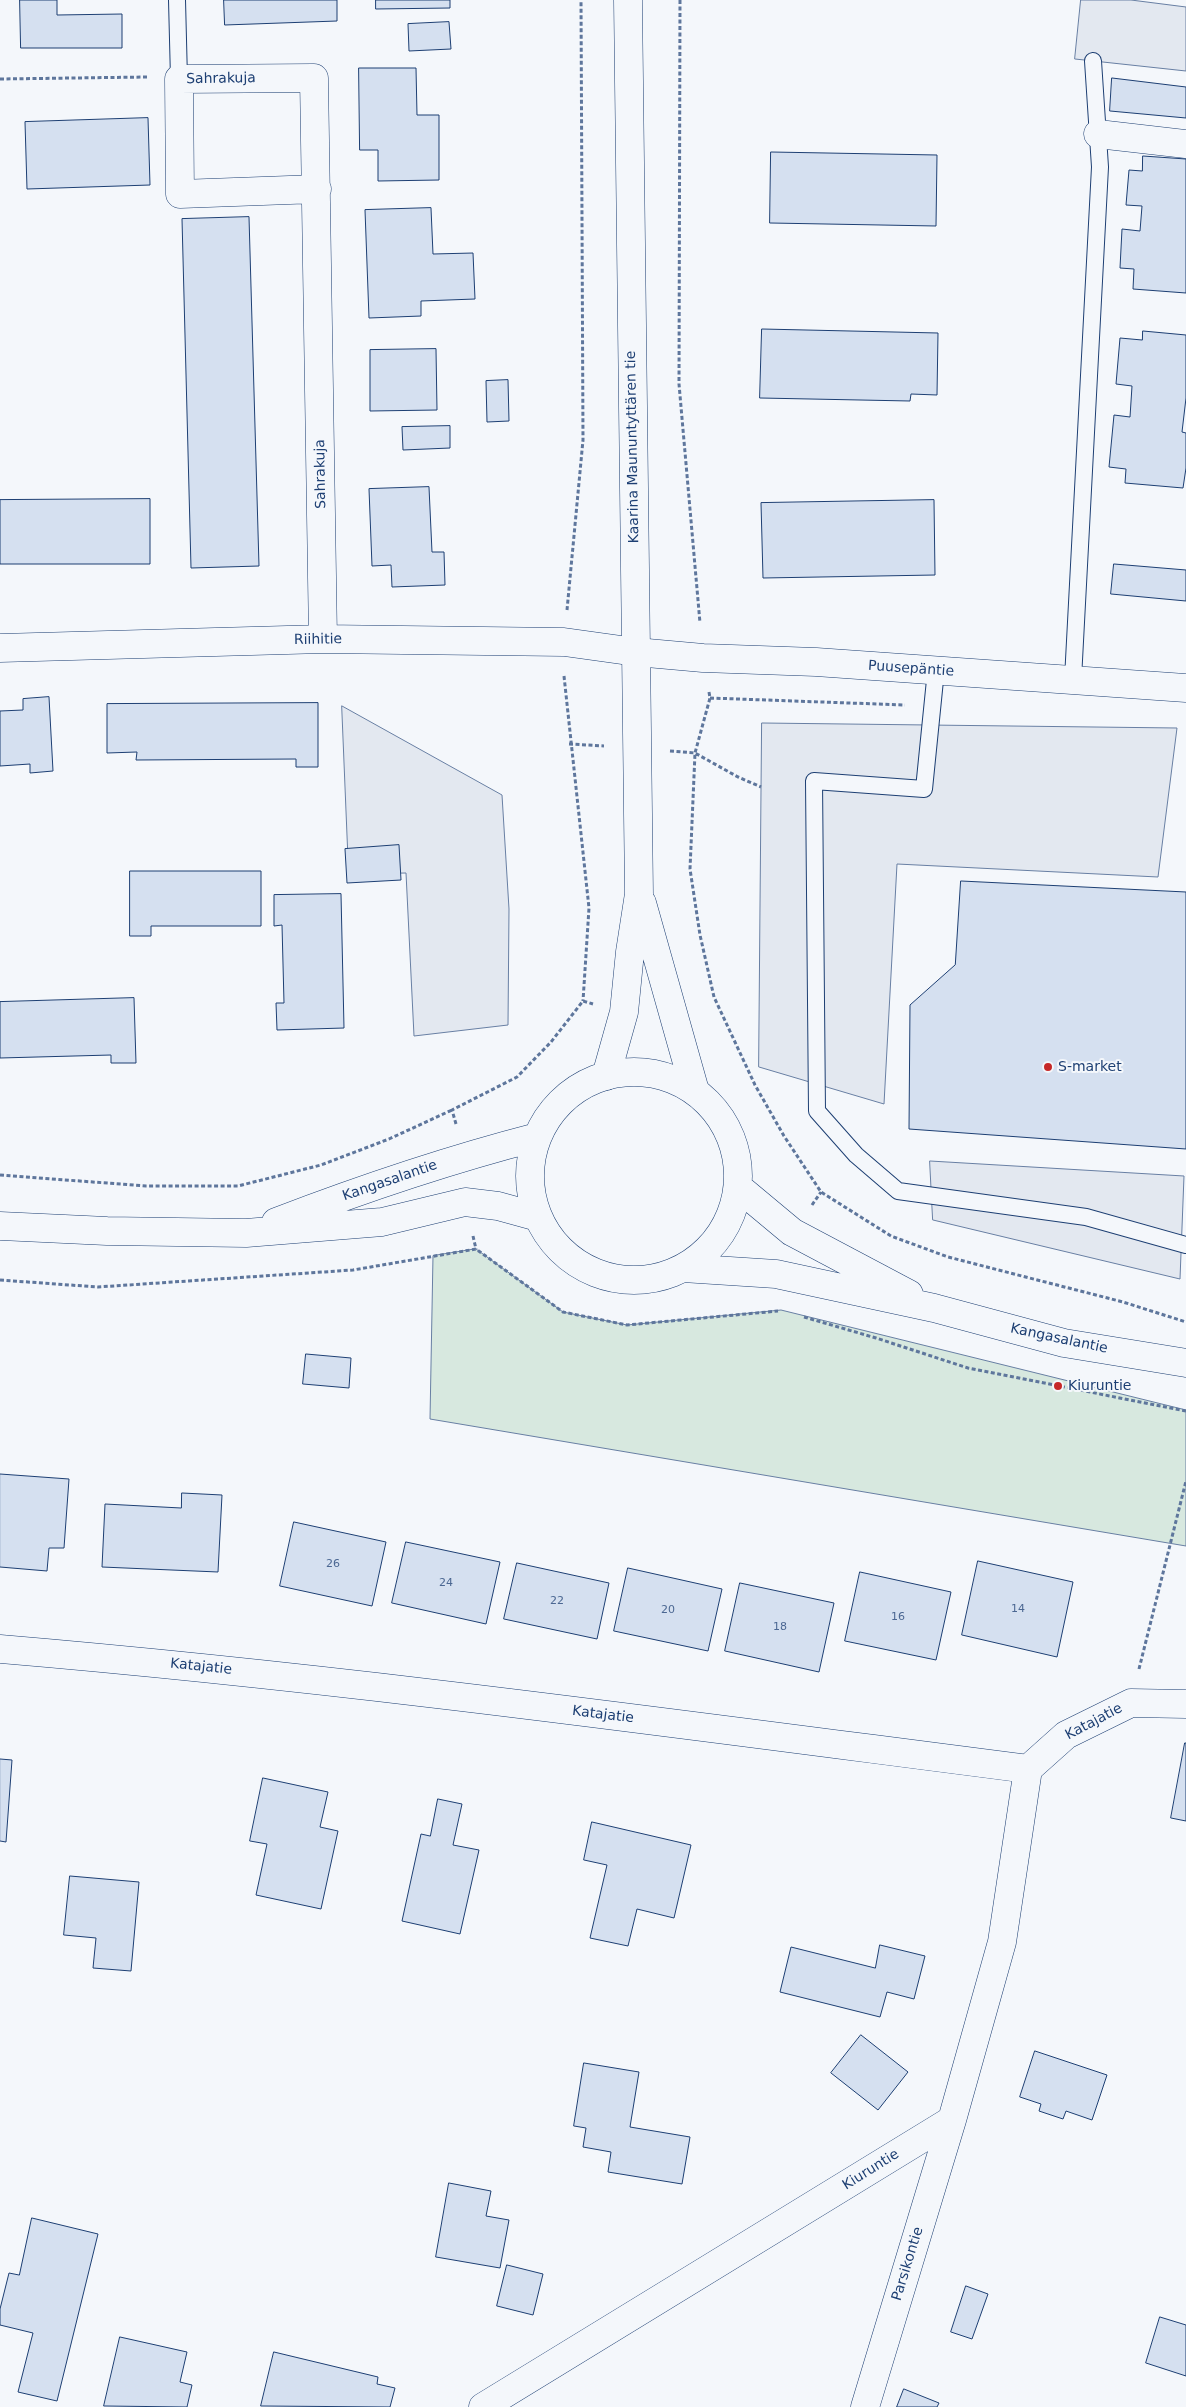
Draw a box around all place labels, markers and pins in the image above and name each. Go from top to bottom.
place label: S-market [1058,1059,1122,1075]
marker: S-market [1042,1061,1054,1073]
place label: Kiuruntie [1068,1378,1131,1394]
marker: Kiuruntie [1052,1380,1064,1392]

